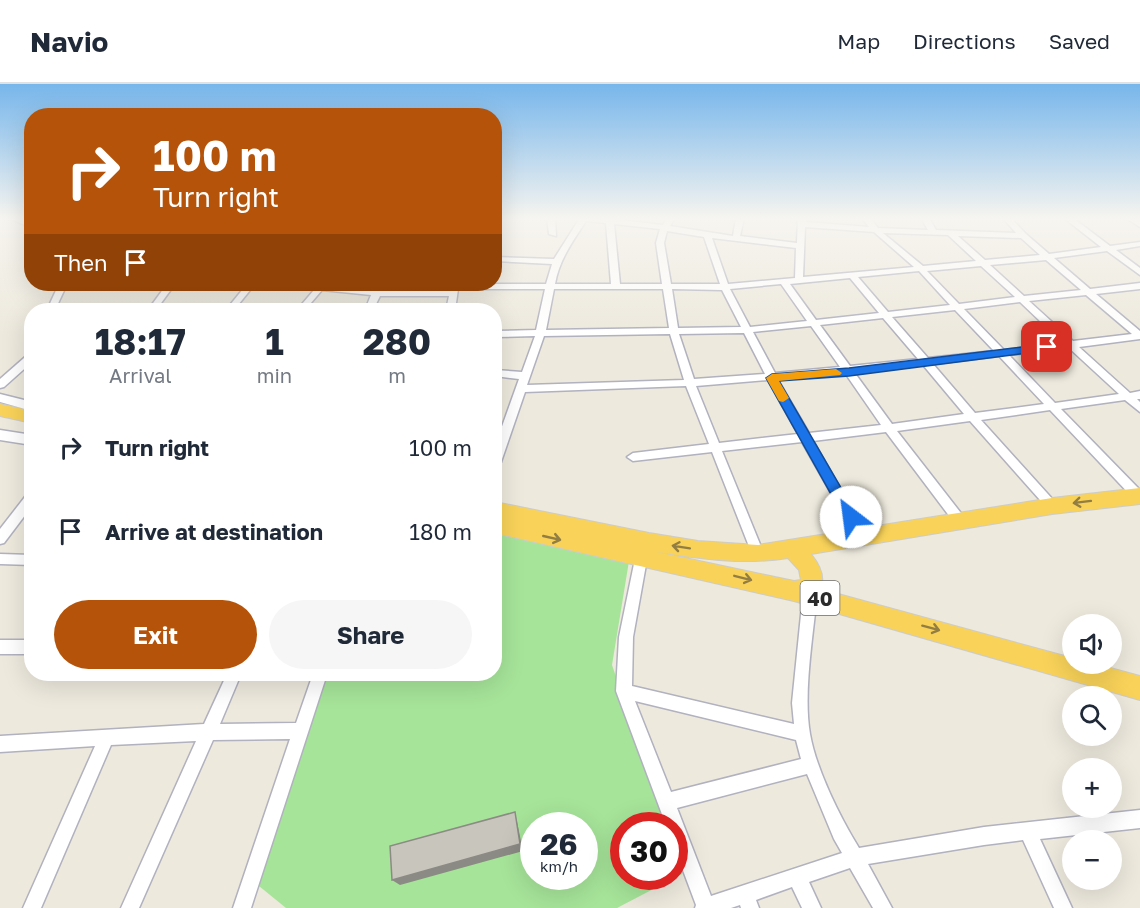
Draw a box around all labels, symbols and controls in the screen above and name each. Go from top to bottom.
text: Navio [30,25,108,58]
text: Map [837,28,880,54]
text: Directions [913,28,1016,54]
text: Saved [1049,28,1110,54]
text: 100 m [153,130,276,180]
icon: right [54,132,132,210]
text: Turn right [153,181,279,213]
icon: arrive [119,246,152,279]
text: Then [54,249,107,276]
text: 18:17 [95,320,186,363]
text: 1 [265,320,284,363]
text: 280 [363,320,431,363]
pin [1021,321,1072,372]
icon: arrive [1030,330,1063,363]
text: Arrival [109,363,172,387]
text: min [257,363,292,387]
text: m [388,363,406,387]
icon: right [54,431,87,464]
text: Turn right [105,434,209,461]
text: 100 m [409,434,472,461]
position arrow [819,485,883,549]
one-way arrow [1072,497,1092,508]
icon: arrive [54,515,87,548]
text: Arrive at destination [105,518,323,545]
text: 180 m [409,518,472,545]
one-way arrow [542,533,561,544]
one-way arrow [672,542,692,553]
one-way arrow [733,573,752,585]
road number: 40 [800,581,840,615]
button: Exit [54,600,257,669]
button: Share [269,600,472,669]
map controls [1062,614,1122,890]
button: sound [1062,614,1122,674]
one-way arrow [921,623,940,634]
button: search [1062,686,1122,746]
button: + [1062,758,1122,818]
speed limit sign: 30 [610,812,688,890]
text: 26 [540,826,578,862]
button: − [1062,830,1122,890]
text: km/h [540,857,578,875]

